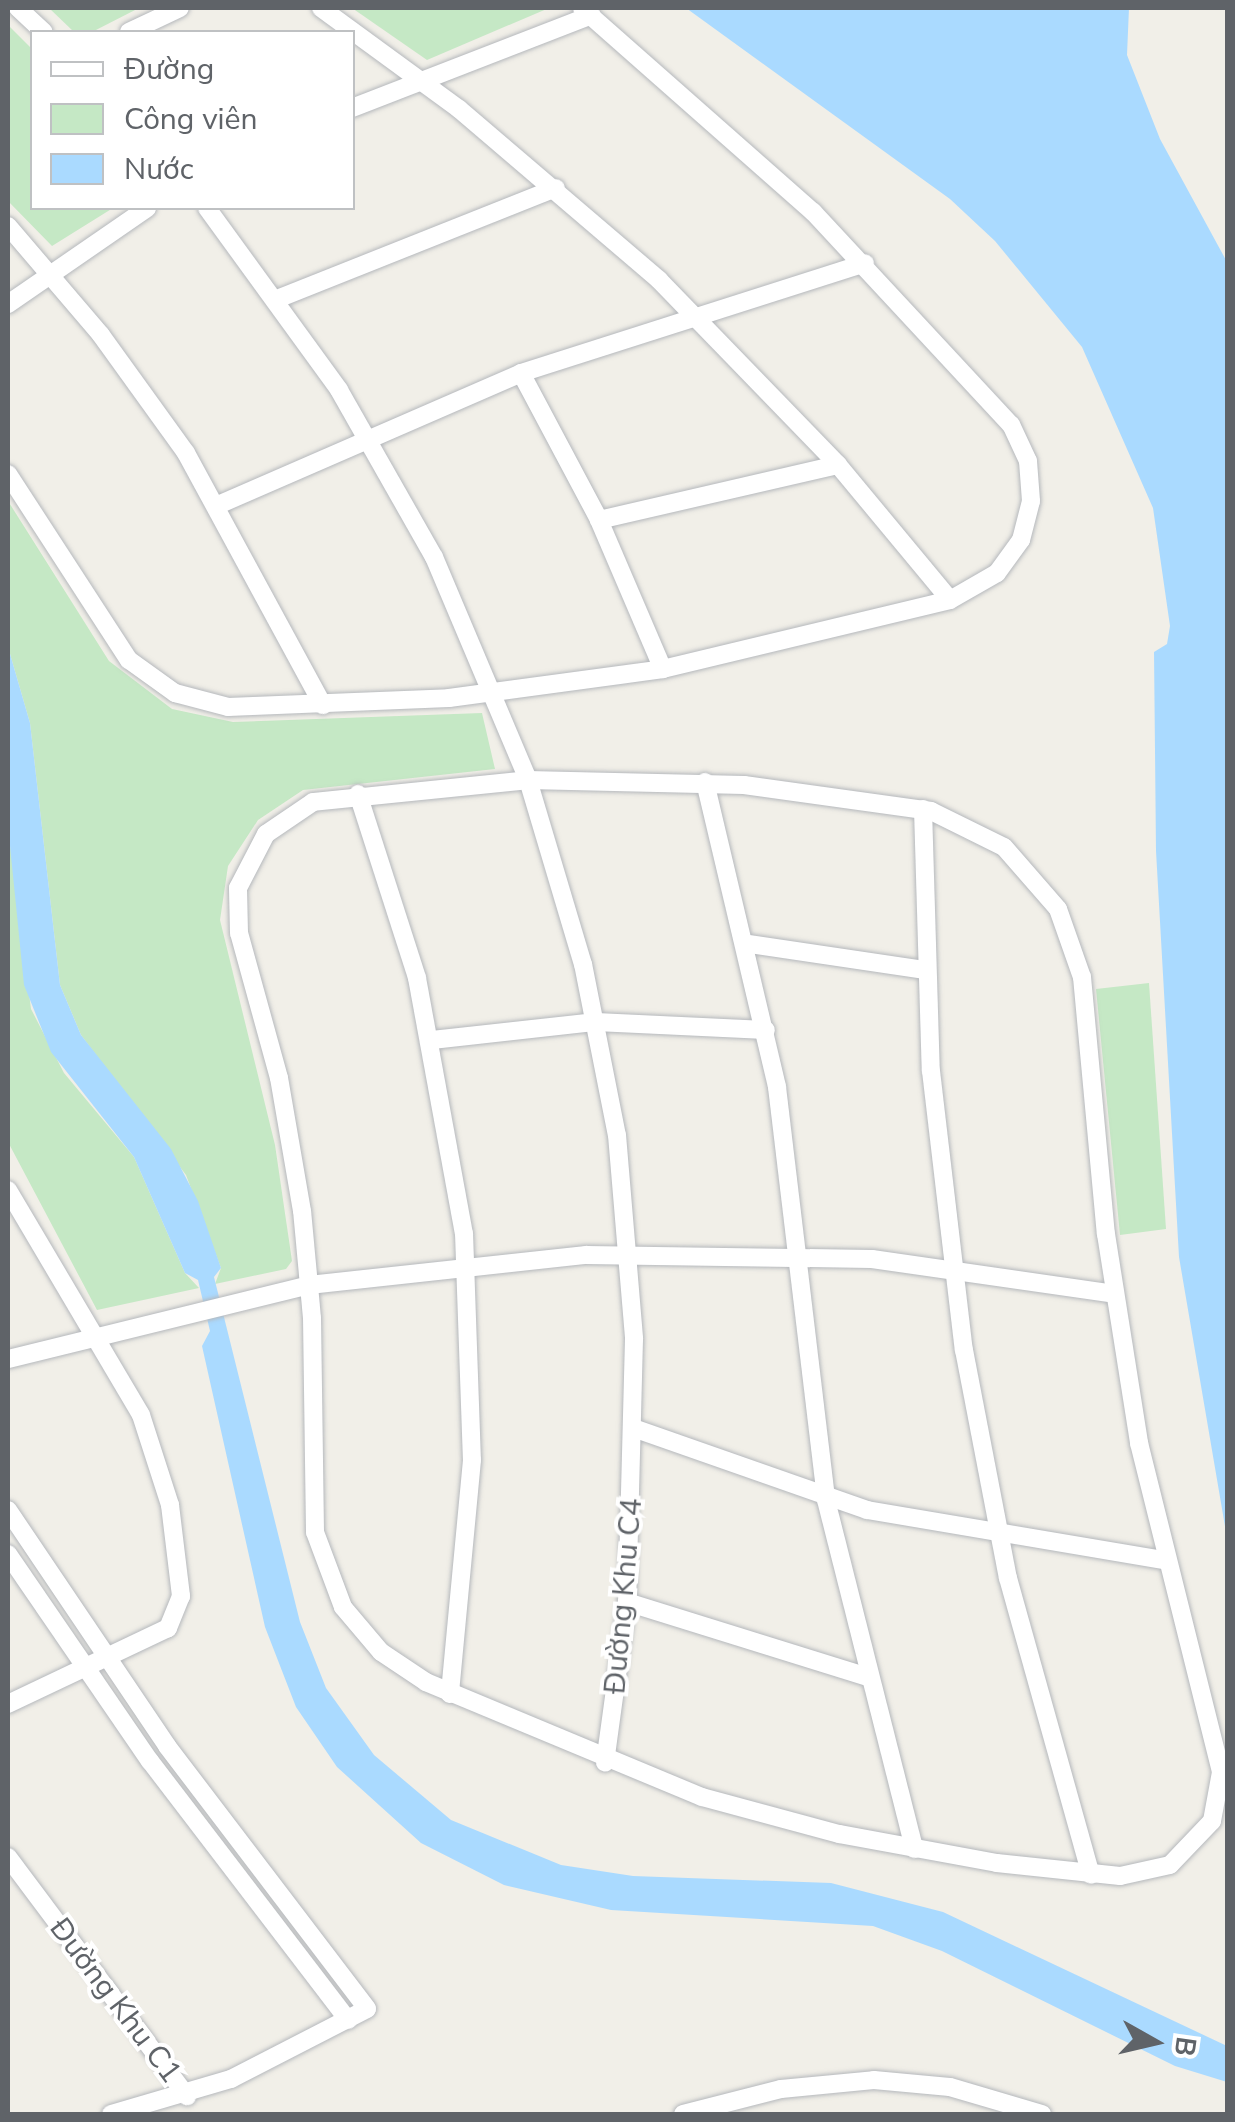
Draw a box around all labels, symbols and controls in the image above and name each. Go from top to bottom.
legend [30,30,355,210]
text: Đường [124,49,214,90]
text: Công viên [124,99,258,140]
text: Nước [124,149,194,190]
street label: Đường Khu C4 [598,1496,650,1696]
street label: Đường Khu C1 [41,1912,189,2090]
north arrow [1105,1992,1205,2092]
text: B [1165,2034,1205,2058]

